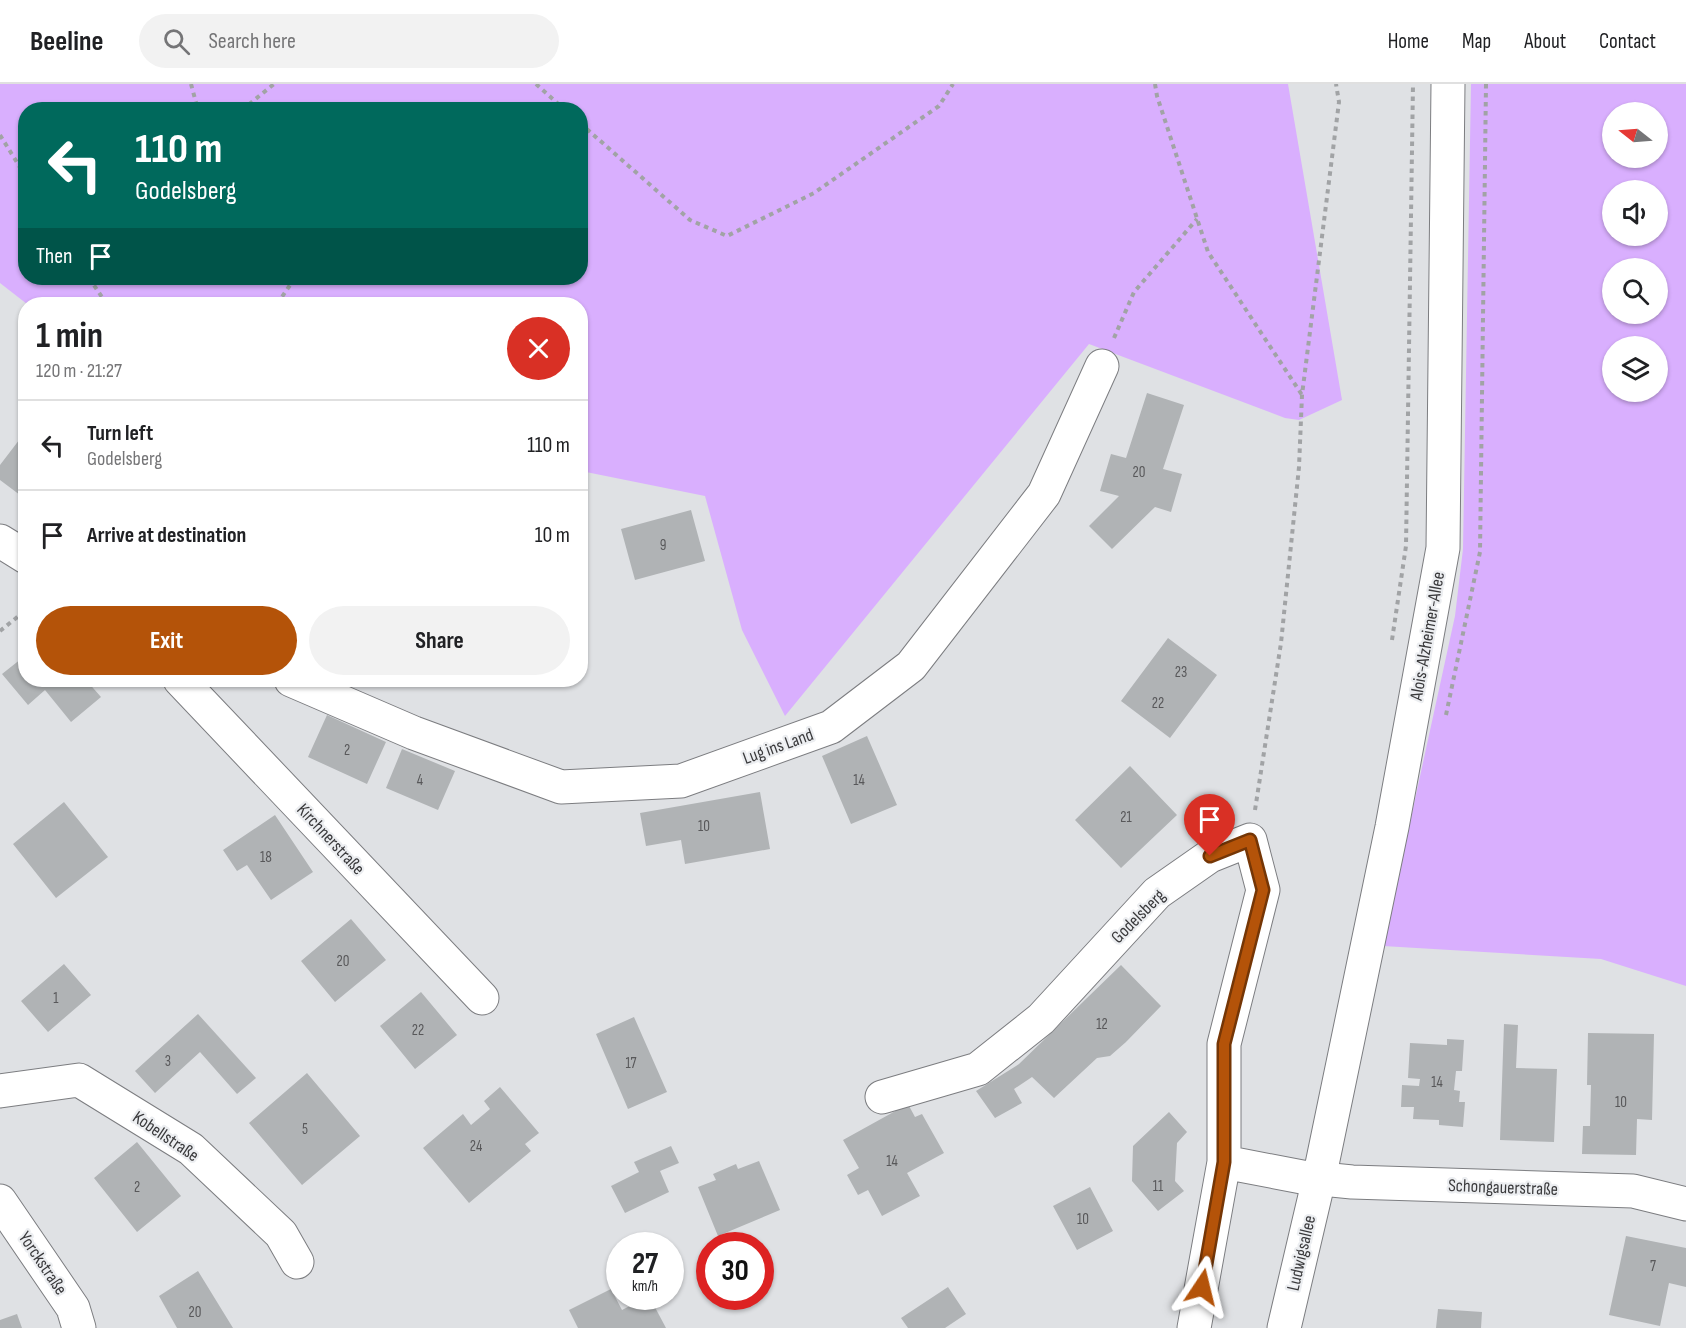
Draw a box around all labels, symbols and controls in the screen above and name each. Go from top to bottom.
search box [139,14,559,68]
text: Beeline [30,25,103,58]
icon: search [160,25,193,58]
text: Search here [208,28,296,55]
text: Home [1388,29,1429,54]
text: Map [1462,29,1491,54]
text: About [1524,29,1566,54]
text: Contact [1599,29,1656,54]
north arrow [1602,102,1668,168]
map controls [1602,102,1668,402]
text: 110 m [135,124,222,175]
icon: left [36,126,114,204]
text: Godelsberg [135,175,236,207]
button: sound [1602,180,1668,246]
icon: arrive [84,240,117,273]
text: Then [36,243,72,270]
button: search [1602,258,1668,324]
text: 1 min [36,315,103,358]
button: close [507,317,570,380]
button: layers [1602,336,1668,402]
text: 120 m · 21:27 [36,359,122,383]
text: Turn left [87,420,153,447]
icon: left [36,429,69,462]
text: 110 m [527,432,570,459]
text: Godelsberg [87,447,162,471]
house number: 20 [1133,463,1145,482]
icon: arrive [36,519,69,552]
text: Arrive at destination [87,522,246,549]
text: 10 m [535,522,570,549]
house number: 9 [660,536,666,555]
street label: Alois-Alzheimer-Allee [1406,570,1449,703]
button: Exit [36,606,297,675]
button: Share [309,606,570,675]
house number: 23 [1175,663,1187,682]
house number: 22 [1152,694,1164,713]
street label: Lug ins Land [740,724,816,769]
house number: 2 [344,741,350,760]
house number: 4 [417,771,423,790]
house number: 14 [853,771,865,790]
pin [1184,794,1235,856]
street label: Kirchnerstraße [292,799,369,879]
icon: arrive [1193,803,1226,836]
house number: 21 [1120,808,1132,827]
house number: 10 [698,817,710,836]
house number: 18 [260,848,272,867]
street label: Godelsberg [1107,885,1170,948]
house number: 20 [337,952,349,971]
house number: 1 [53,989,59,1008]
house number: 12 [1096,1015,1108,1034]
house number: 22 [412,1021,424,1040]
house number: 3 [165,1052,171,1071]
house number: 17 [625,1054,637,1073]
house number: 14 [1431,1073,1443,1092]
house number: 10 [1615,1093,1627,1112]
street label: Kobellstraße [129,1107,203,1166]
house number: 5 [302,1120,308,1139]
house number: 24 [470,1137,482,1156]
house number: 14 [886,1152,898,1171]
street label: Schongauerstraße [1448,1175,1558,1200]
house number: 11 [1153,1177,1164,1196]
house number: 2 [134,1178,140,1197]
house number: 10 [1077,1210,1089,1229]
street label: Ludwigsallee [1283,1213,1320,1293]
street label: Yorckstraße [14,1228,71,1299]
speed limit sign: 30 [696,1232,774,1310]
text: 27 [632,1246,658,1282]
position arrow [1170,1255,1234,1319]
house number: 7 [1650,1257,1656,1276]
text: km/h [632,1277,658,1296]
house number: 20 [189,1303,201,1322]

